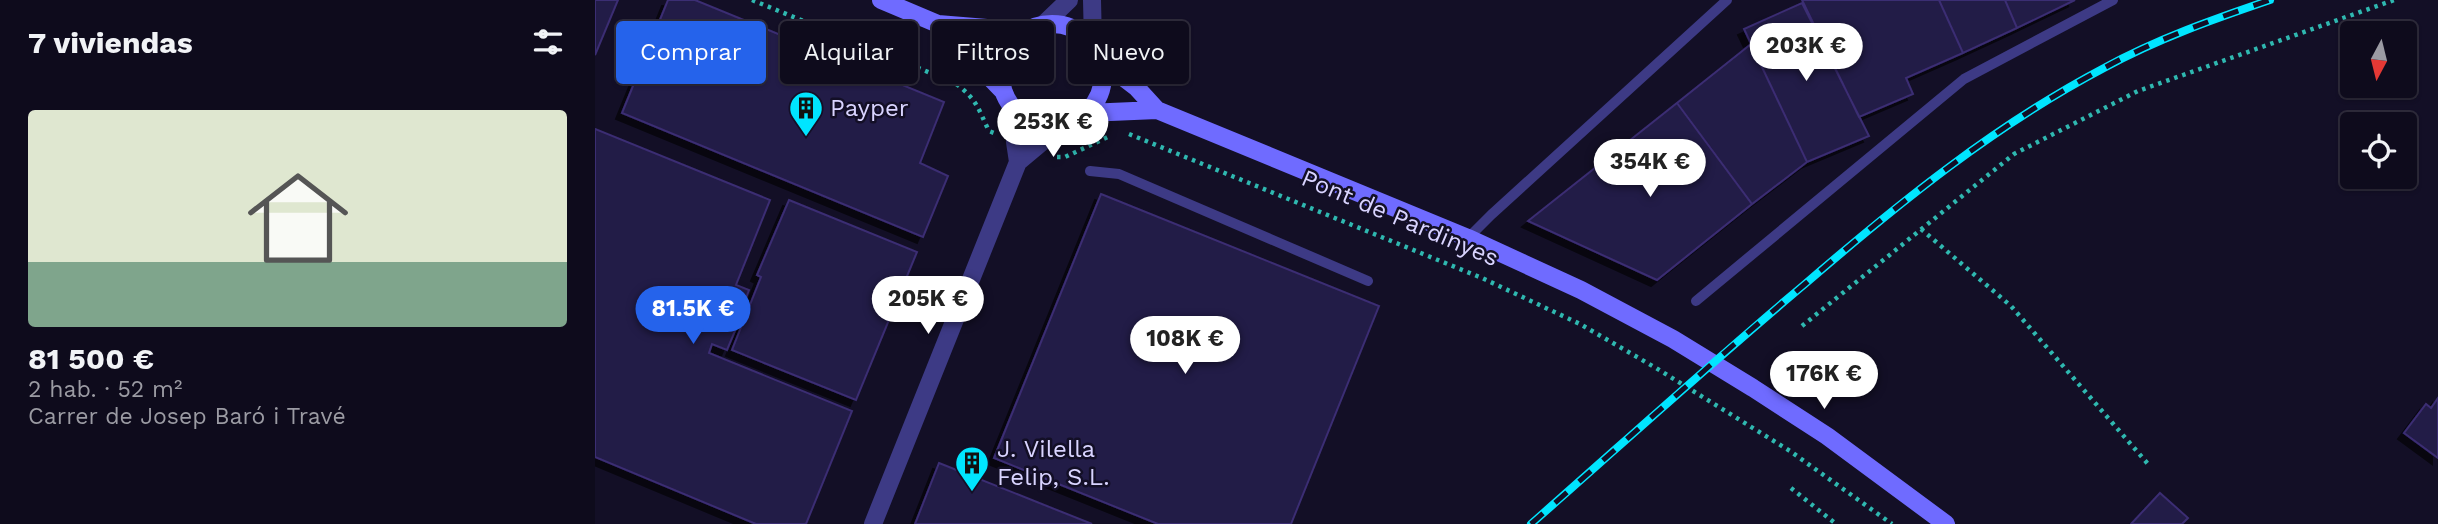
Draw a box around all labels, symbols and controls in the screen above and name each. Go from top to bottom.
chip: Comprar [616,21,766,84]
chip: Alquilar [780,21,918,84]
chip: Filtros [932,21,1054,84]
chip: Nuevo [1068,21,1189,84]
north arrow [2340,21,2417,98]
map controls [2340,21,2417,189]
icon: filters [529,23,567,61]
pin: 203K € [1749,24,1863,83]
text: 7 viviendas [28,25,193,60]
text: 203K € [1766,32,1846,59]
building icon: Payper [787,89,825,138]
place label: Payper [830,94,909,122]
pin: 253K € [996,100,1110,159]
text: 253K € [1013,108,1093,135]
button: locate [2340,112,2417,189]
pin: 354K € [1593,140,1707,199]
text: 354K € [1610,148,1690,175]
icon: home [235,155,361,281]
street label: Pont de Pardinyes [1297,164,1503,272]
pin: 205K € [871,276,985,336]
text: 205K € [888,285,968,312]
pin: 81.5K € [628,286,758,346]
text: 81.5K € [652,295,734,322]
pin: 108K € [1128,316,1242,376]
text: 108K € [1146,325,1224,352]
text: 81 500 € [28,341,154,376]
pin: 176K € [1767,352,1881,411]
text: 176K € [1786,360,1862,387]
text: 2 hab. · 52 m² [28,376,182,403]
text: Carrer de Josep Baró i Travé [28,403,346,430]
place label: J. Vilella Felip, S.L. [997,435,1110,491]
building icon: J. Vilella Felip, S.L. [953,444,991,493]

